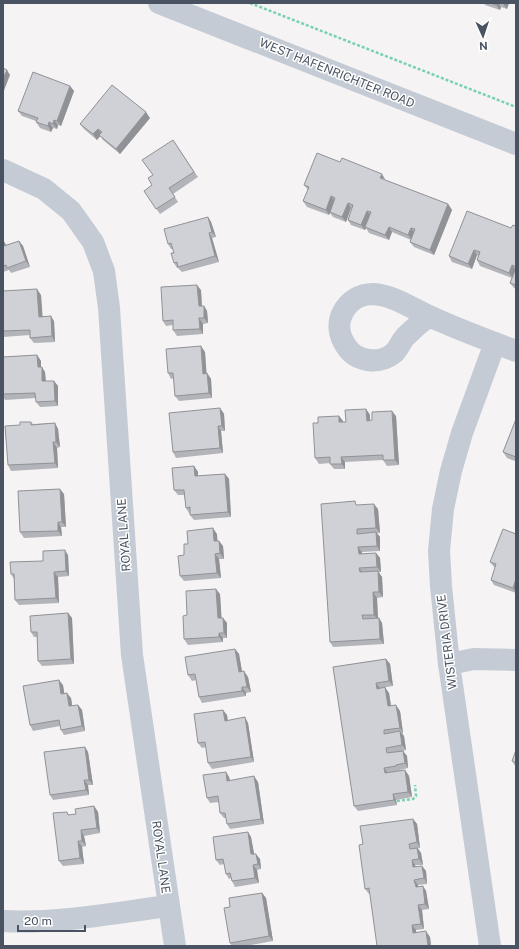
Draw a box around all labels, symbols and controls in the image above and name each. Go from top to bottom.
north arrow [463,16,503,56]
street label: WEST HAFENRICHTER ROAD [257,35,417,111]
text: N [479,40,488,52]
street label: ROYAL LANE [114,498,134,572]
street label: WISTERIA DRIVE [434,594,460,690]
street label: ROYAL LANE [149,820,173,894]
scale bar [18,907,85,933]
text: 20 m [24,914,52,928]

